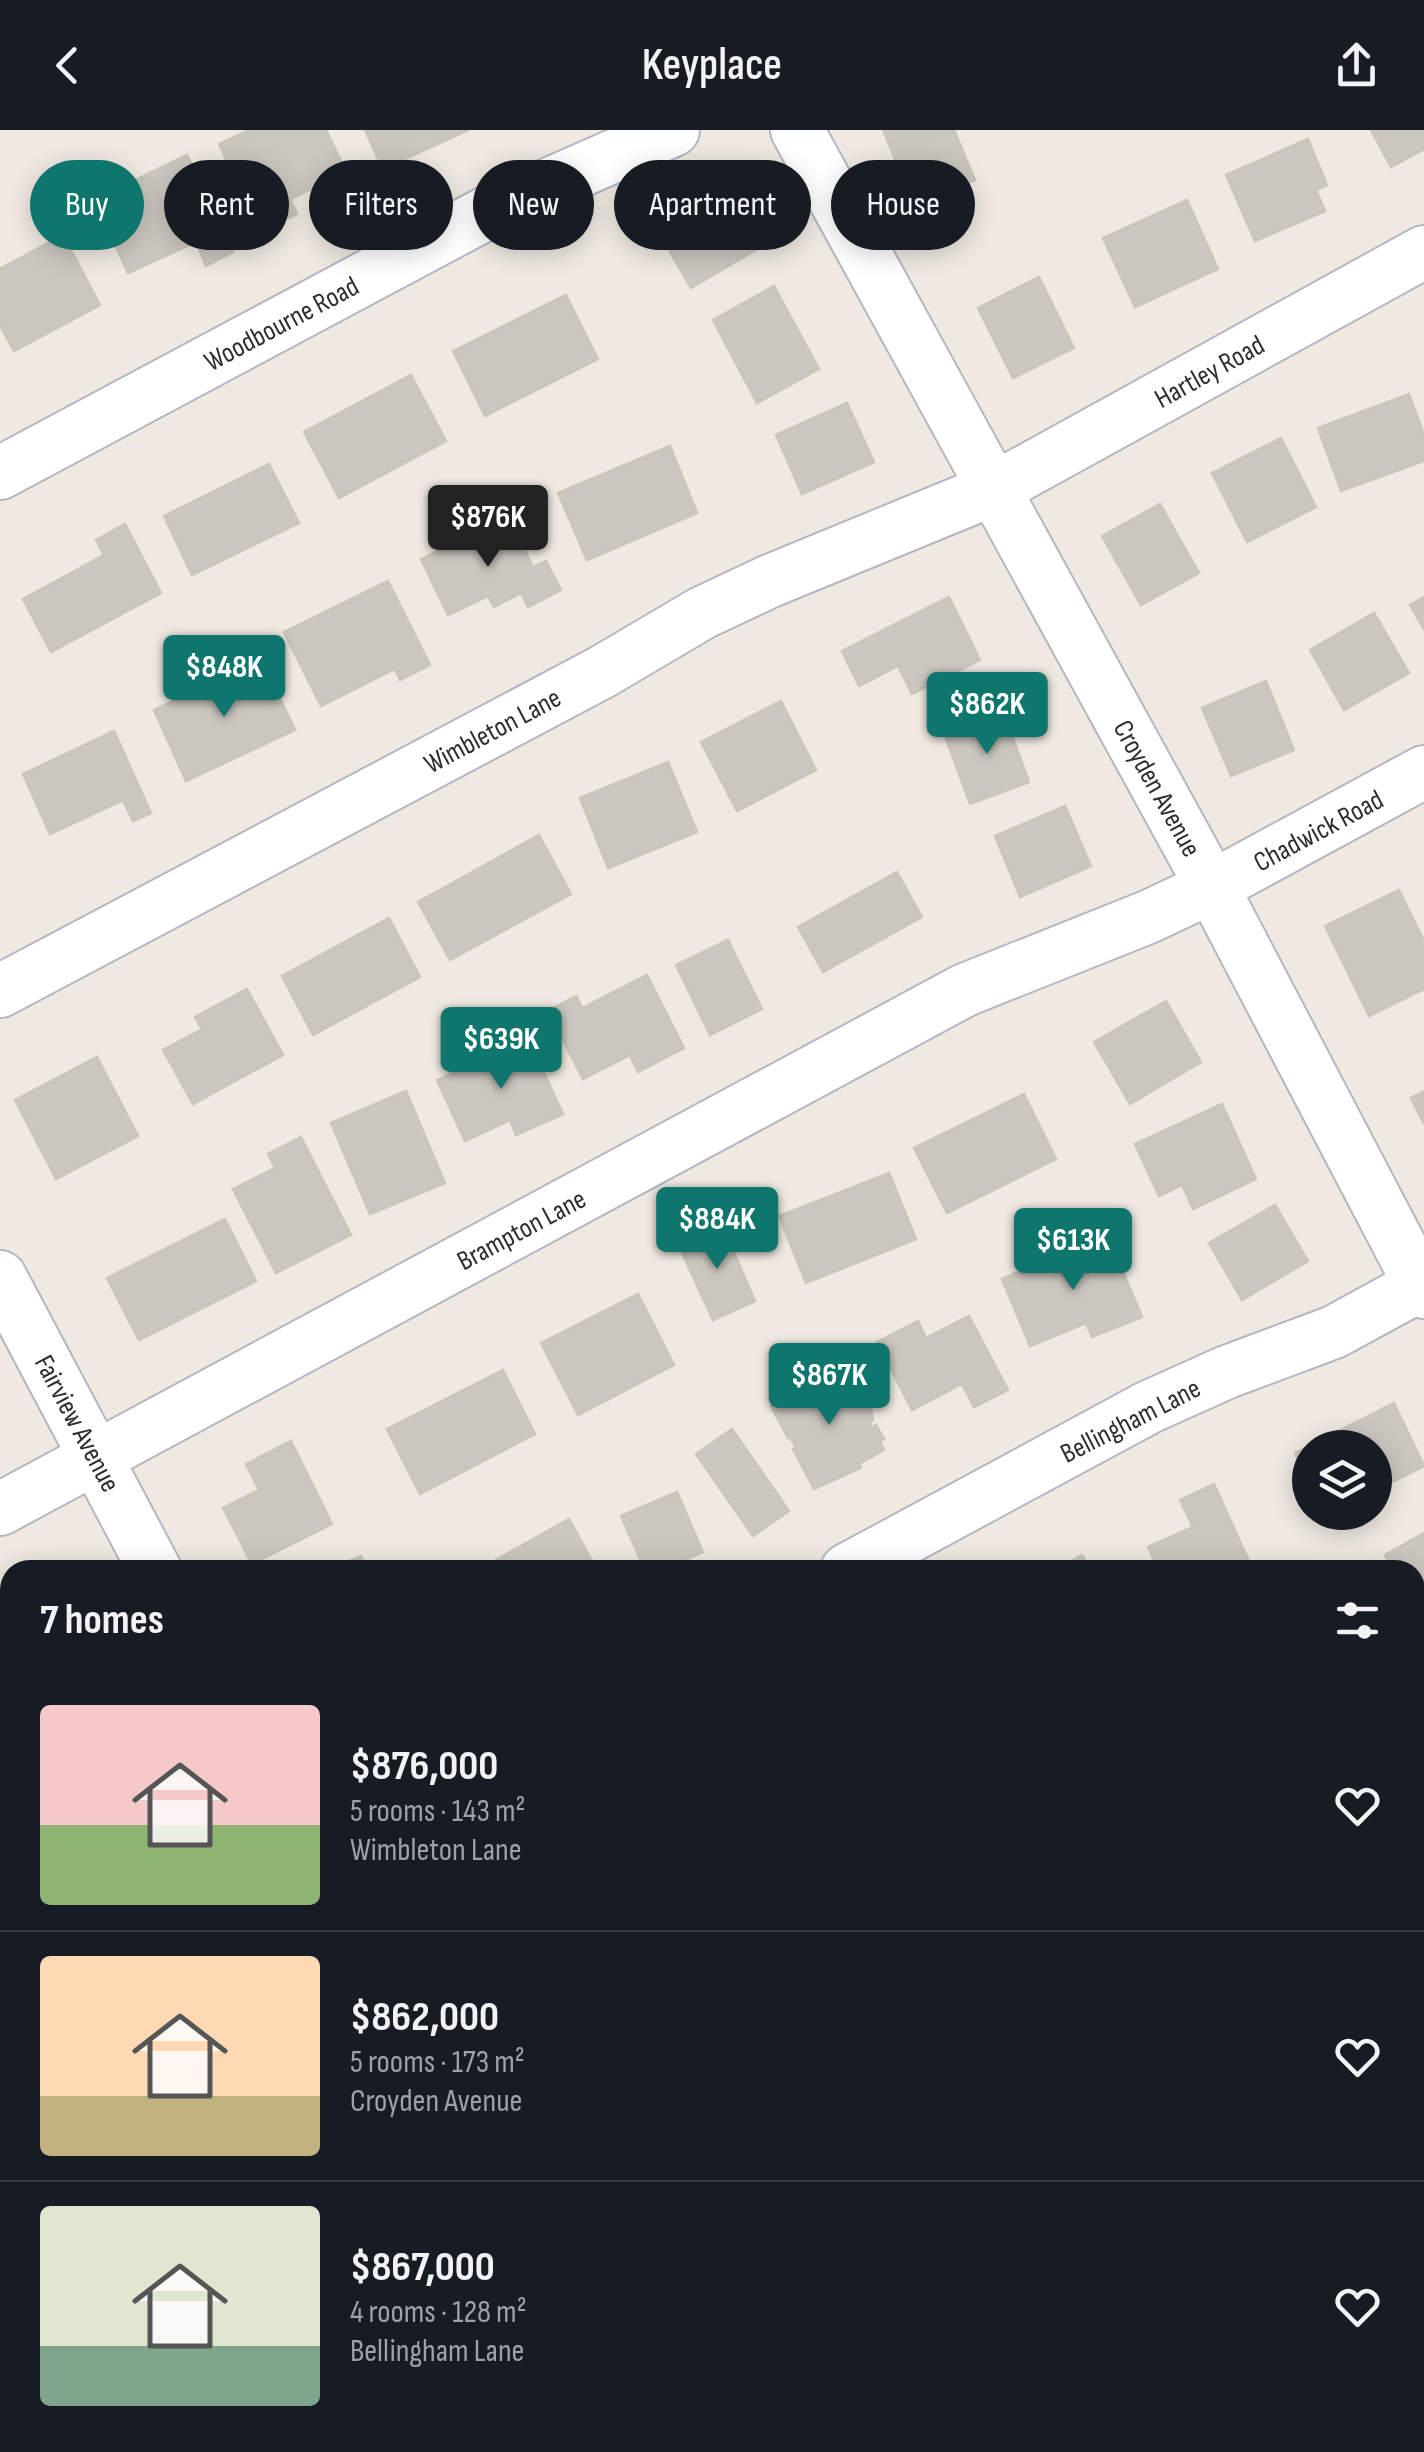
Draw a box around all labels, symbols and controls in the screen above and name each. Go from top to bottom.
icon: back [40,38,95,93]
text: Keyplace [642,38,782,93]
icon: share [1329,38,1384,93]
chip: Buy [30,160,144,250]
chip: Rent [164,160,289,250]
chip: Filters [309,160,453,250]
chip: New [473,160,594,250]
chip: Apartment [614,160,811,250]
chip: House [831,160,975,250]
street label: Woodbourne Road [199,270,365,379]
street label: Hartley Road [1149,329,1270,416]
pin: $876K [418,485,558,570]
text: $876K [450,498,526,537]
pin: $848K [154,635,294,720]
text: $848K [185,648,263,687]
pin: $862K [917,672,1057,757]
street label: Wimbleton Lane [419,682,567,781]
text: $862K [949,685,1025,724]
street label: Croyden Avenue [1106,715,1208,863]
street label: Chadwick Road [1248,783,1389,879]
pin: $639K [431,1007,571,1092]
text: $639K [463,1020,539,1059]
street label: Brampton Lane [452,1183,592,1278]
pin: $884K [647,1187,787,1272]
text: $884K [678,1200,756,1239]
pin: $613K [1003,1208,1143,1293]
text: $613K [1036,1221,1110,1260]
pin: $867K [759,1343,899,1428]
street label: Fairview Avenue [27,1350,127,1498]
text: $867K [791,1356,867,1395]
street label: Bellingham Lane [1055,1372,1206,1471]
map controls [1292,1430,1392,1530]
button: layers [1292,1430,1392,1530]
icon: filters [1330,1593,1385,1648]
text: 7 homes [40,1595,164,1646]
text: $876,000 [350,1741,498,1792]
icon: home [120,1745,240,1865]
icon: heart [1330,1778,1385,1833]
text: 5 rooms · 143 m² [350,1792,525,1831]
text: Wimbleton Lane [350,1831,522,1870]
text: $862,000 [350,1992,499,2043]
icon: home [120,1996,240,2116]
icon: heart [1330,2029,1385,2084]
text: 5 rooms · 173 m² [350,2043,525,2082]
text: Croyden Avenue [350,2082,522,2121]
text: $867,000 [350,2242,495,2293]
icon: home [120,2246,240,2366]
icon: heart [1330,2279,1385,2334]
text: 4 rooms · 128 m² [350,2293,527,2332]
text: Bellingham Lane [350,2332,524,2371]

